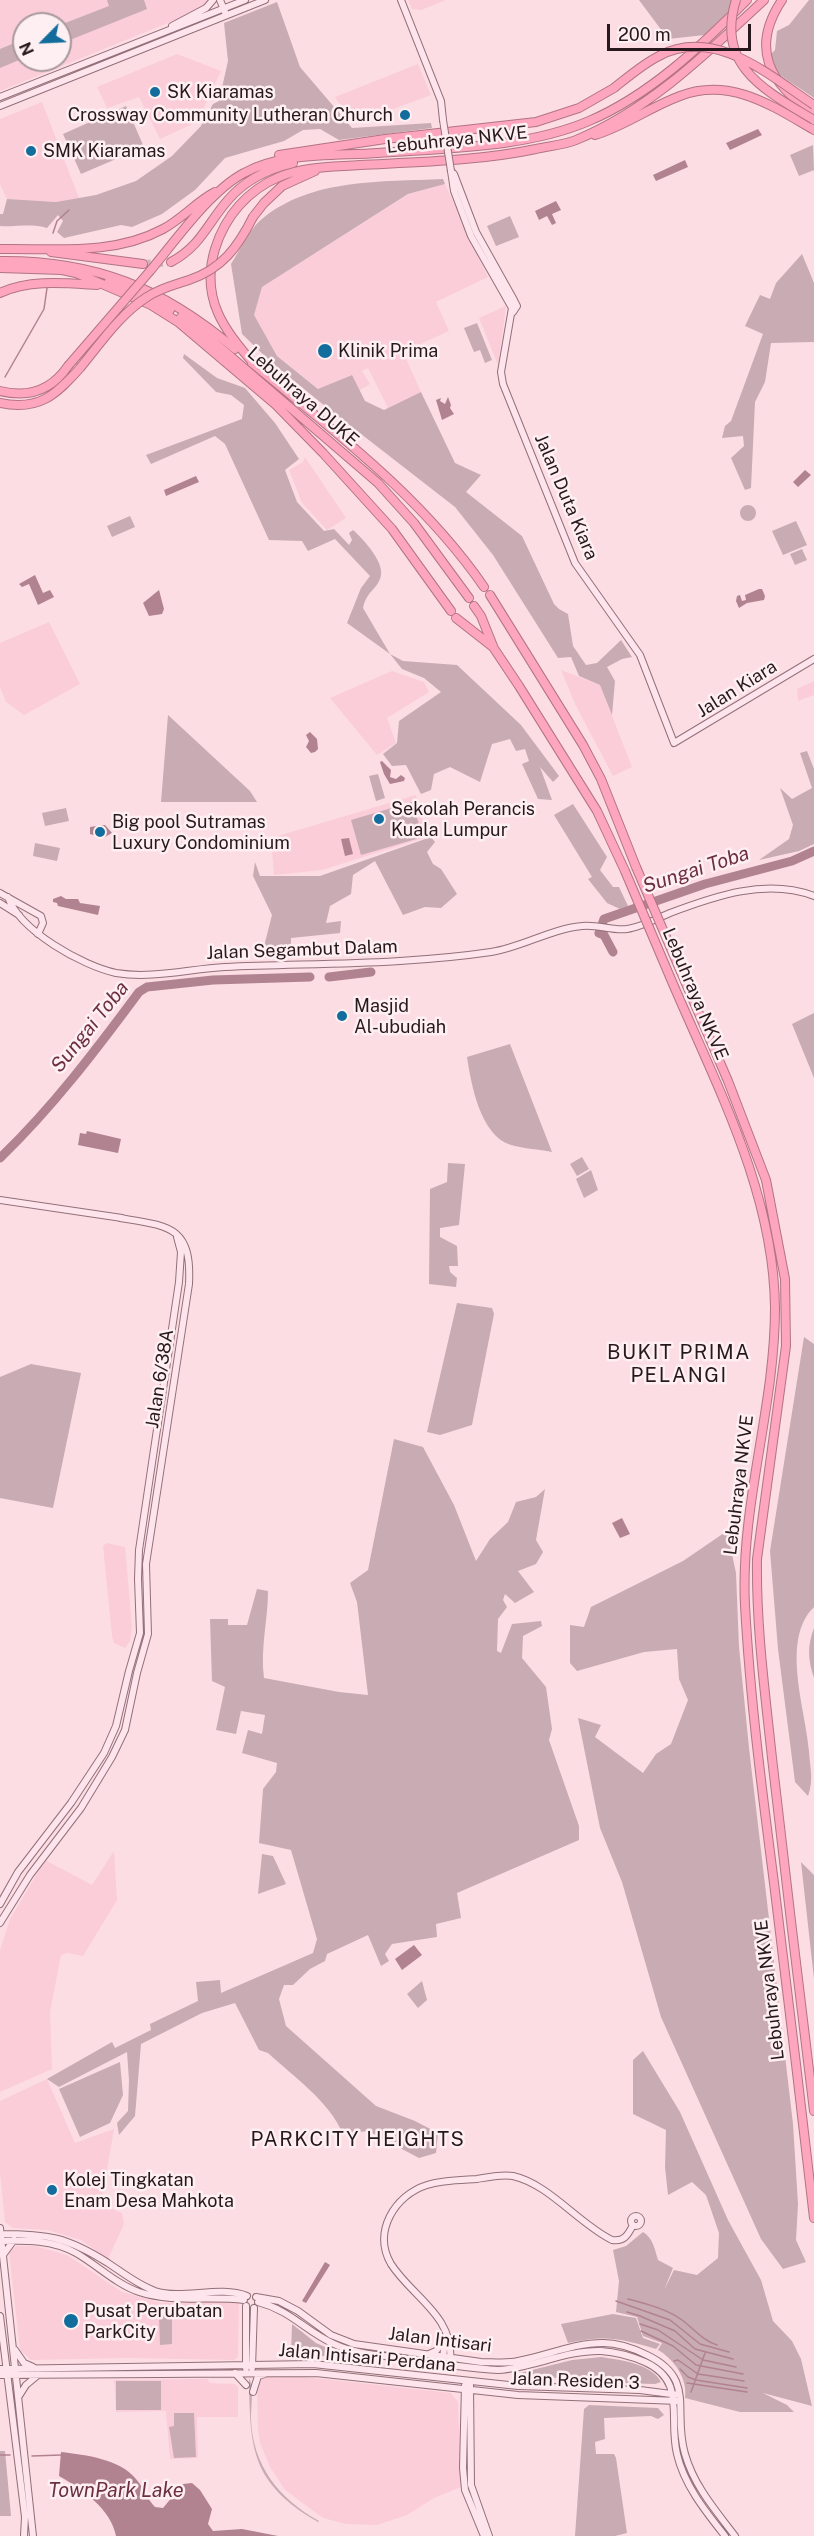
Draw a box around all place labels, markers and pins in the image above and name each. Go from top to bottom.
place label: SK Kiaramas [167,81,274,103]
marker: SK Kiaramas [148,85,162,99]
place label: Crossway Community Lutheran Church [68,104,393,126]
marker: Crossway Community Lutheran Church [398,108,412,122]
place label: SMK Kiaramas [43,140,165,162]
marker: SMK Kiaramas [24,144,38,158]
place label: Klinik Prima [338,340,438,362]
marker: Klinik Prima [316,342,334,360]
place label: Sekolah Perancis Kuala Lumpur [391,798,535,840]
place label: Big pool Sutramas Luxury Condominium [112,811,290,854]
marker: Sekolah Perancis Kuala Lumpur [372,812,386,826]
marker: Big pool Sutramas Luxury Condominium [93,825,107,839]
place label: Masjid Al-ubudiah [354,995,446,1038]
marker: Masjid Al-ubudiah [335,1009,349,1023]
place label: Kolej Tingkatan Enam Desa Mahkota [64,2169,234,2212]
marker: Kolej Tingkatan Enam Desa Mahkota [45,2183,59,2197]
place label: Pusat Perubatan ParkCity [84,2300,222,2342]
marker: Pusat Perubatan ParkCity [62,2312,80,2330]

